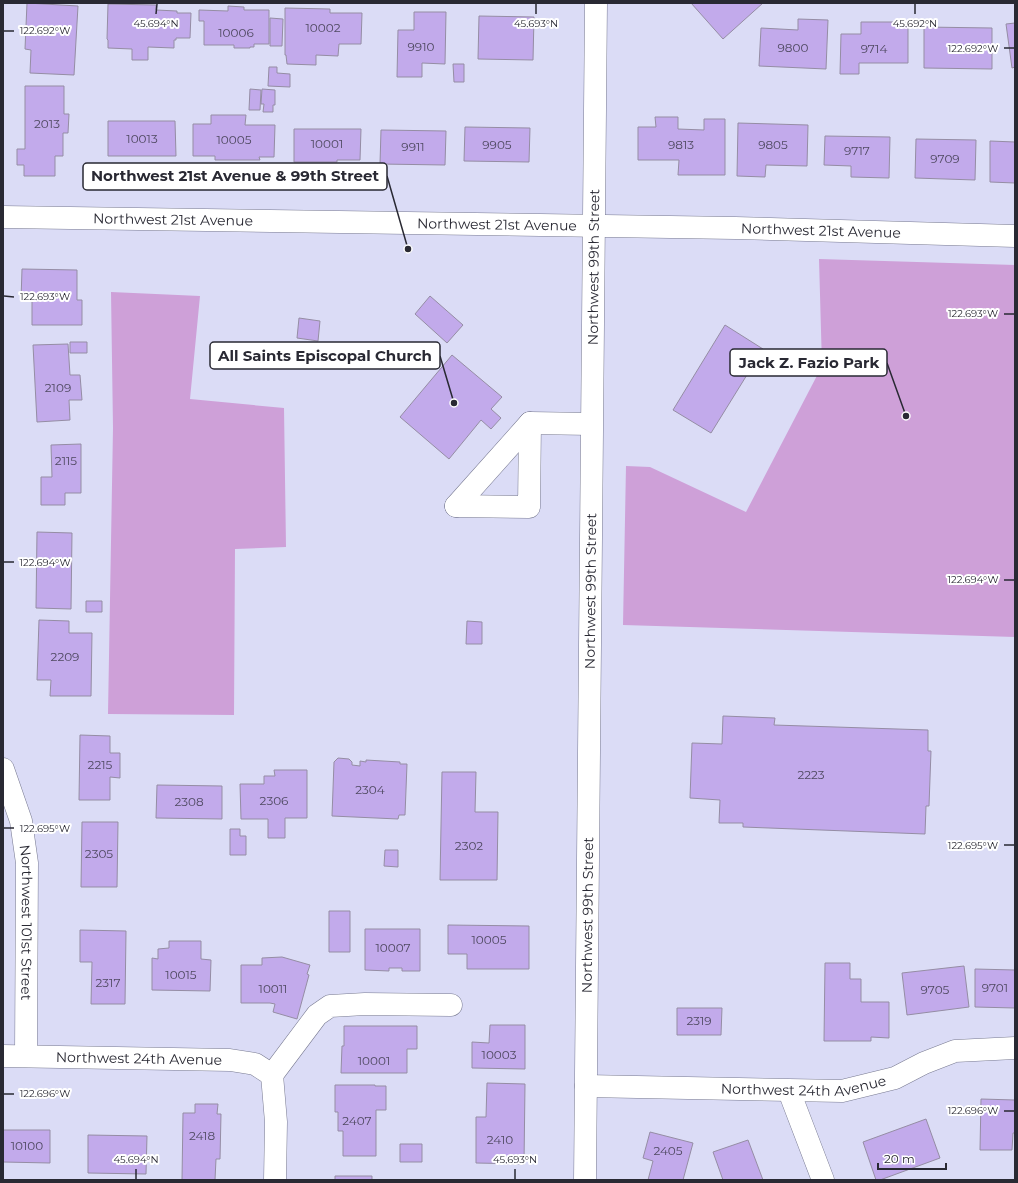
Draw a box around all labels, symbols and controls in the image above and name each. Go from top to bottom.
text: 45.694°N [133,17,179,30]
text: 45.693°N [514,17,558,30]
text: 45.692°N [893,17,937,30]
house number: 10002 [306,20,341,35]
text: 122.692°W [20,24,70,37]
house number: 10006 [218,25,254,40]
house number: 9910 [408,39,434,54]
house number: 9800 [778,40,808,55]
house number: 9714 [861,41,887,56]
text: 122.692°W [948,42,998,55]
house number: 2013 [34,116,60,131]
house number: 10013 [126,131,158,146]
house number: 10005 [217,132,252,147]
house number: 10001 [311,136,343,151]
house number: 9905 [482,137,512,152]
house number: 9813 [668,137,694,152]
house number: 9805 [758,137,788,152]
house number: 9911 [401,139,425,154]
house number: 9717 [844,143,870,158]
house number: 9709 [930,151,960,166]
callout: Northwest 21st Avenue & 99th Street [83,163,387,190]
text: Northwest 21st Avenue & 99th Street [91,166,379,185]
street label: Northwest 99th Street [584,189,603,345]
street label: Northwest 21st Avenue [93,209,253,230]
street label: Northwest 21st Avenue [417,214,577,235]
street label: Northwest 21st Avenue [741,219,901,242]
text: 122.693°W [20,290,70,303]
text: 122.693°W [948,307,998,320]
callout: All Saints Episcopal Church [210,342,440,369]
text: All Saints Episcopal Church [217,346,432,365]
callout: Jack Z. Fazio Park [730,349,887,376]
text: Jack Z. Fazio Park [738,353,879,372]
house number: 2109 [45,380,71,395]
house number: 2115 [55,453,77,468]
street label: Northwest 99th Street [581,513,600,669]
text: 122.694°W [19,556,71,569]
text: 122.694°W [947,573,999,586]
house number: 2209 [51,649,79,664]
house number: 2215 [88,757,113,772]
house number: 2223 [797,767,825,782]
house number: 2304 [355,782,385,797]
house number: 2306 [260,793,288,808]
house number: 2308 [174,794,204,809]
text: 122.695°W [20,822,70,835]
street label: Northwest 99th Street [578,837,597,993]
house number: 2302 [455,838,483,853]
text: 122.695°W [948,839,998,852]
street label: Northwest 101st Street [15,844,36,1001]
house number: 2305 [85,846,113,861]
house number: 10005 [472,932,507,947]
house number: 10007 [375,940,411,955]
house number: 10015 [165,967,197,982]
house number: 2317 [96,975,120,990]
house number: 9701 [982,980,1008,995]
house number: 10011 [259,981,287,996]
house number: 9705 [921,982,950,997]
house number: 2319 [686,1013,712,1028]
house number: 10003 [482,1047,517,1062]
street label: Northwest 24th Avenue [56,1048,222,1069]
house number: 10001 [358,1053,390,1068]
street label: Northwest 24th Avenue [721,1071,888,1100]
text: 122.696°W [20,1087,70,1100]
text: 122.696°W [948,1104,998,1117]
house number: 2407 [342,1113,372,1128]
house number: 2418 [189,1128,215,1143]
house number: 2410 [487,1132,513,1147]
house number: 10100 [11,1138,43,1153]
house number: 2405 [653,1143,683,1158]
scale bar [878,1145,946,1171]
text: 20 m [884,1151,915,1166]
text: 45.694°N [113,1153,159,1166]
text: 45.693°N [493,1153,537,1166]

